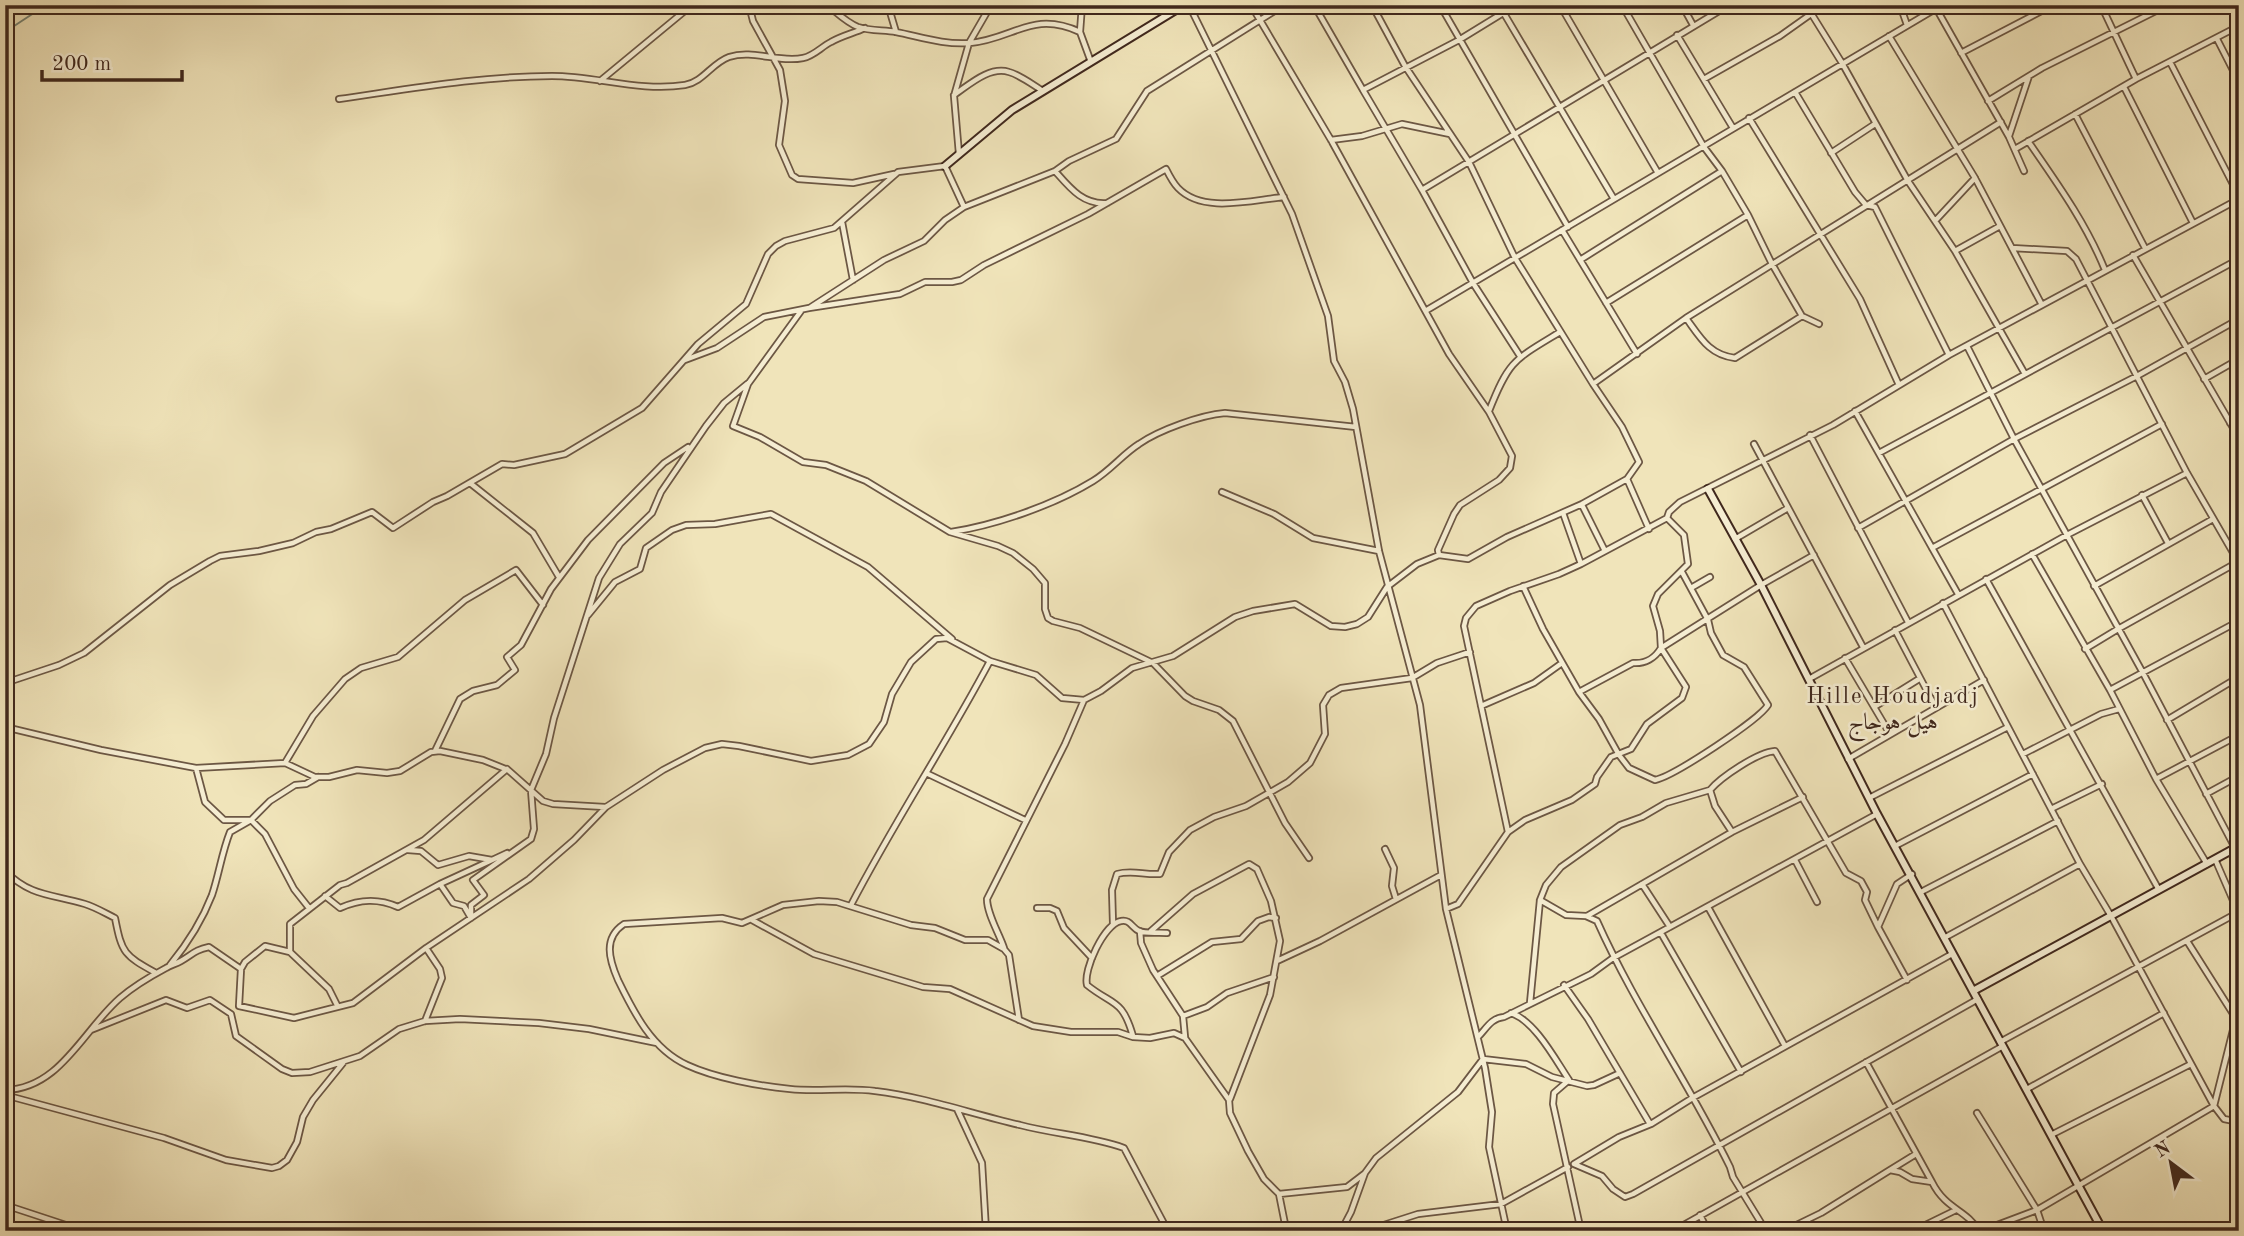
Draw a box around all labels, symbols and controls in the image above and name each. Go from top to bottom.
scale bar [42,38,182,82]
text: 200 m [52,54,111,75]
district label: Hille Houdjadj هيل هوجاج [1806,685,1980,742]
north arrow [2136,1128,2206,1198]
text: N [2152,1139,2175,1163]

